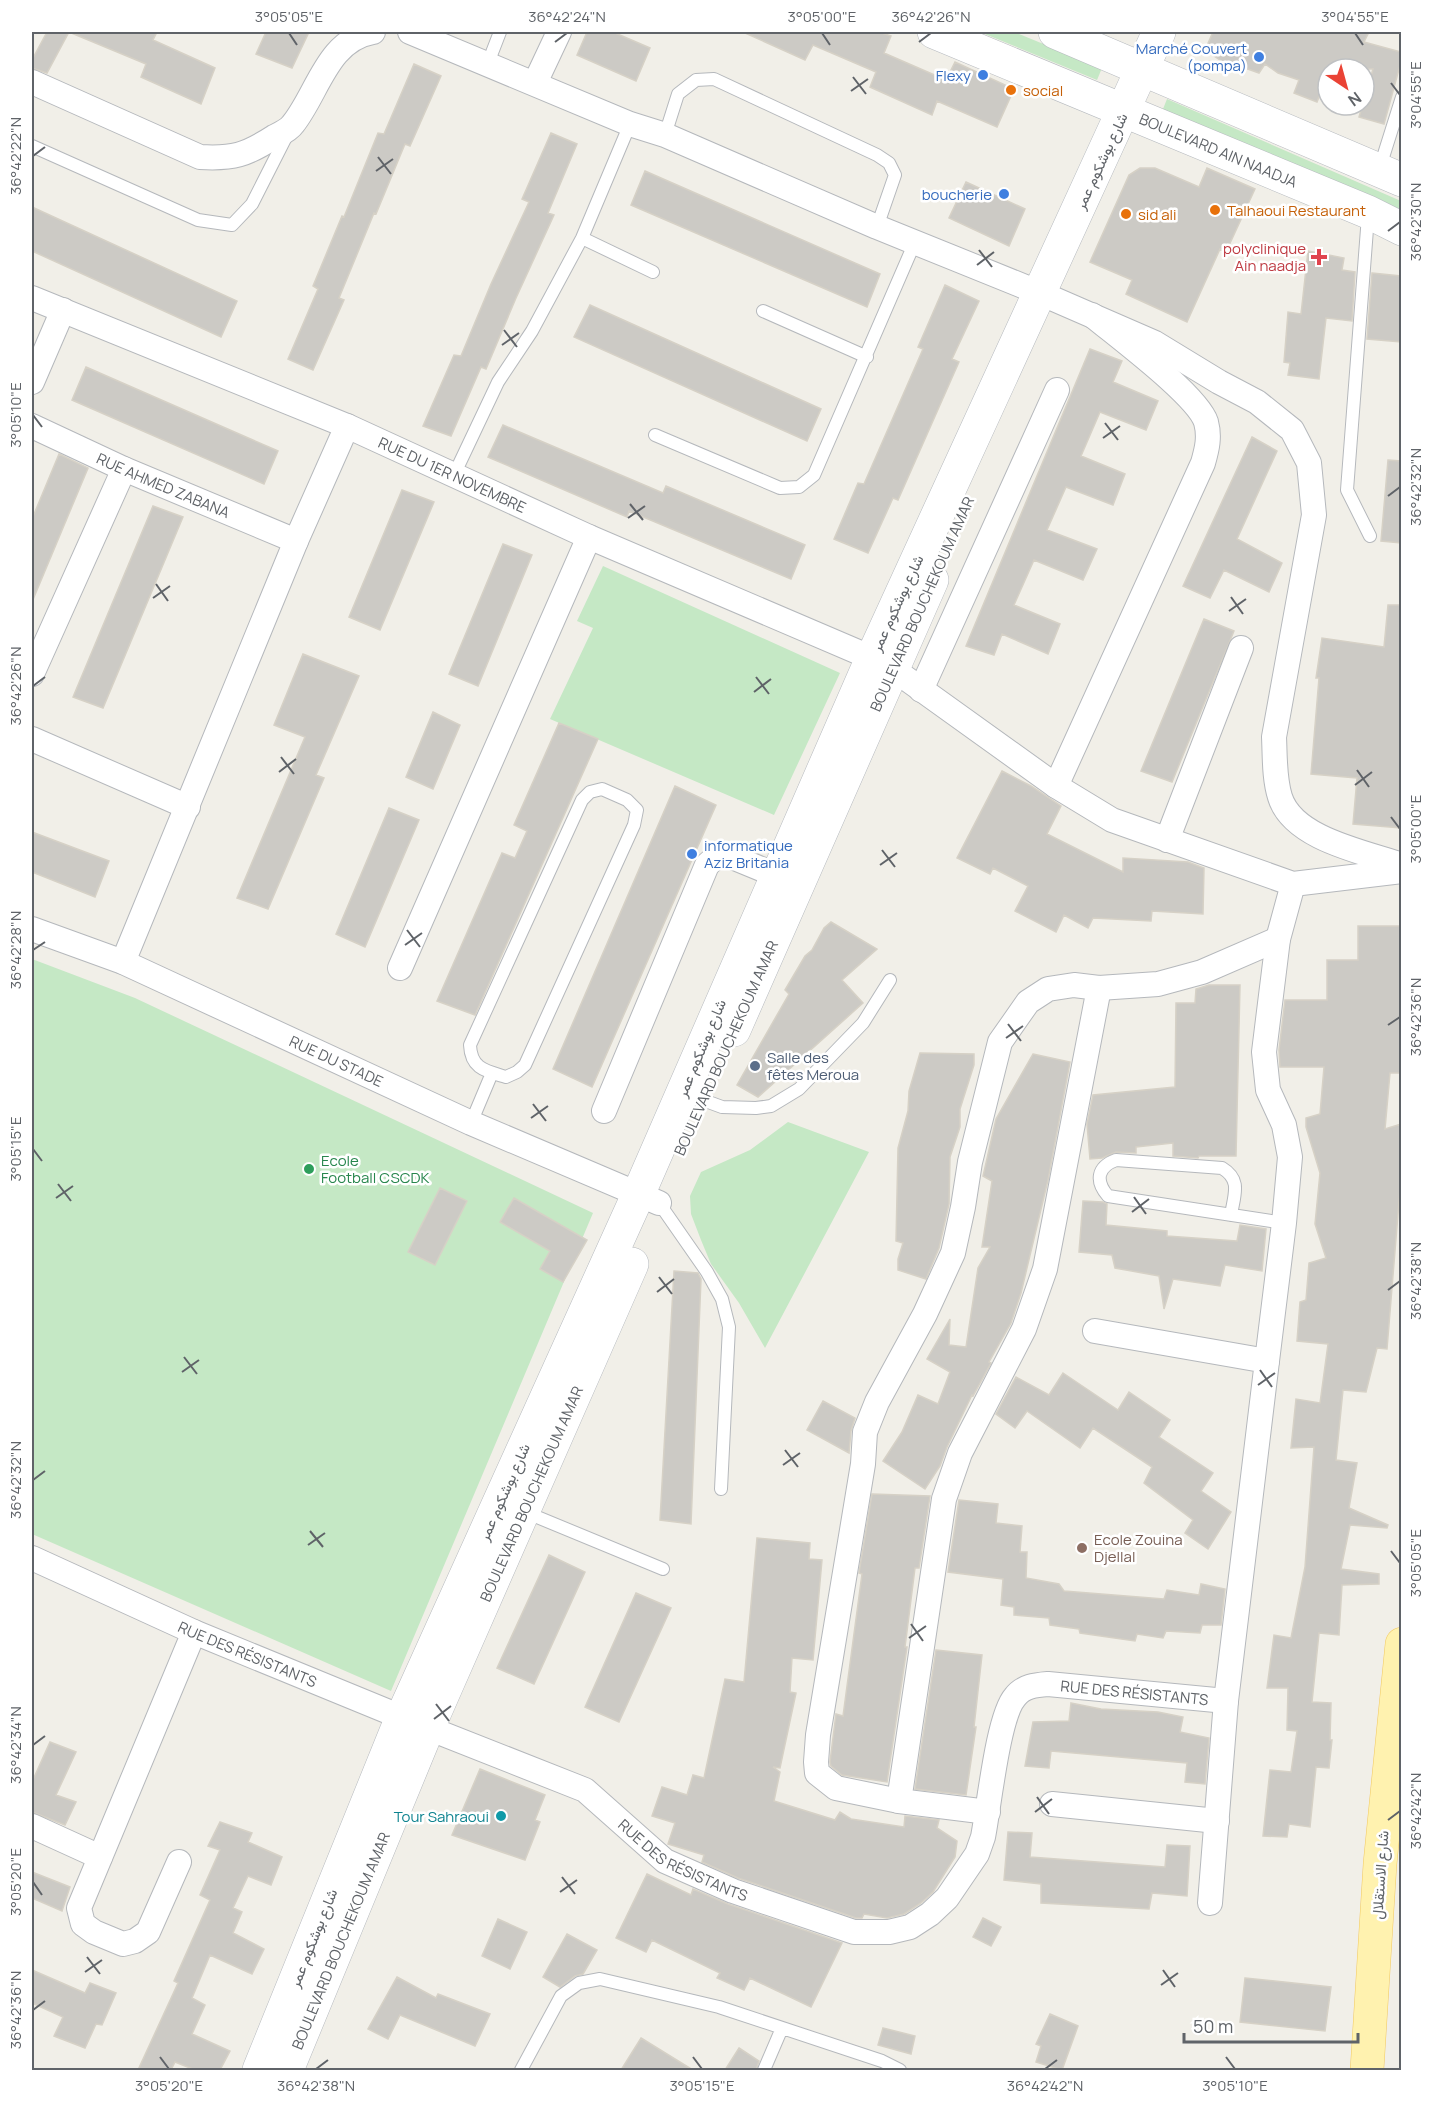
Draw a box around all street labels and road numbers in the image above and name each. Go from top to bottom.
street label: BOULEVARD AIN NAADJA [1136,108,1301,192]
street label: شارع بوشكوم عمر [1069,109,1134,214]
street label: RUE DU 1ER NOVEMBRE [375,431,530,517]
street label: RUE AHMED ZABANA [93,447,234,523]
street label: BOULEVARD BOUCHEKOUM AMAR [865,493,979,715]
street label: شارع بوشكوم عمر [865,551,930,656]
street label: BOULEVARD BOUCHEKOUM AMAR [669,937,783,1159]
street label: شارع بوشكوم عمر [671,996,732,1102]
street label: RUE DU STADE [286,1030,387,1092]
street label: BOULEVARD BOUCHEKOUM AMAR [474,1382,588,1605]
street label: شارع بوشكوم عمر [473,1440,536,1545]
street label: RUE DES RÉSISTANTS [175,1616,320,1692]
street label: RUE DES RÉSISTANTS [1060,1675,1209,1710]
street label: RUE DES RÉSISTANTS [614,1814,751,1906]
street label: BOULEVARD BOUCHEKOUM AMAR [286,1829,395,2053]
street label: شارع الاستقلال [1366,1830,1395,1920]
street label: شارع بوشكوم عمر [283,1885,343,1992]

